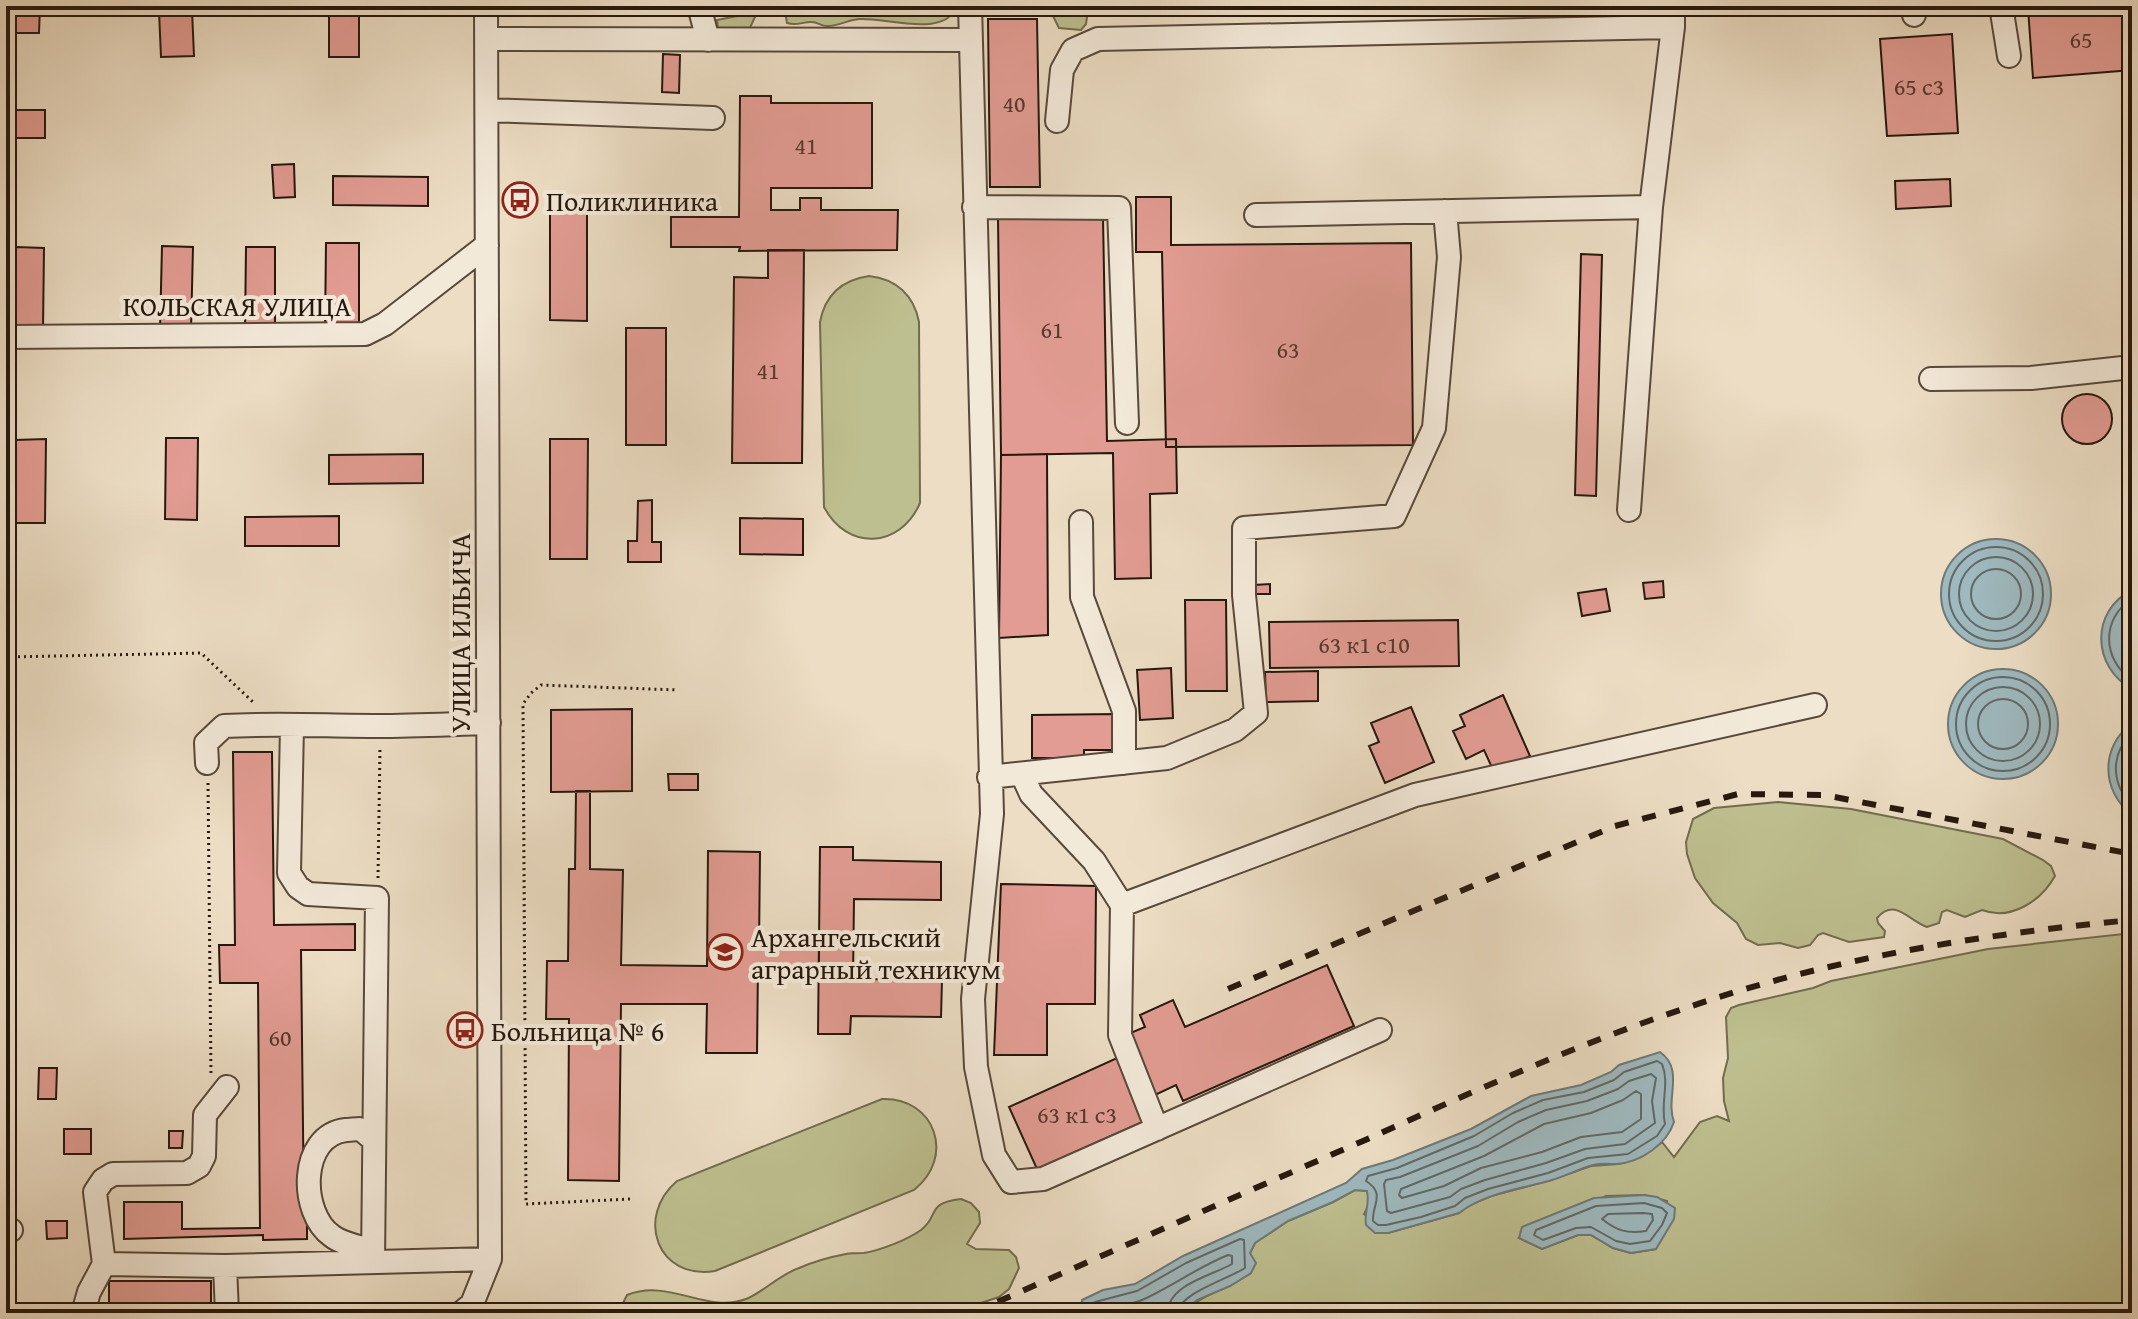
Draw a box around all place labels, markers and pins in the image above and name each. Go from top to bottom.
place label: Поликлиника [546,180,719,221]
bus stop icon: Поликлиника [501,181,539,219]
place label: Архангельский аграрный техникум [751,916,1001,989]
school or university icon: Архангельский аграрный техникум [706,933,744,971]
place label: Больница № 6 [491,1010,664,1051]
bus stop icon: Больница № 6 [446,1011,484,1049]

